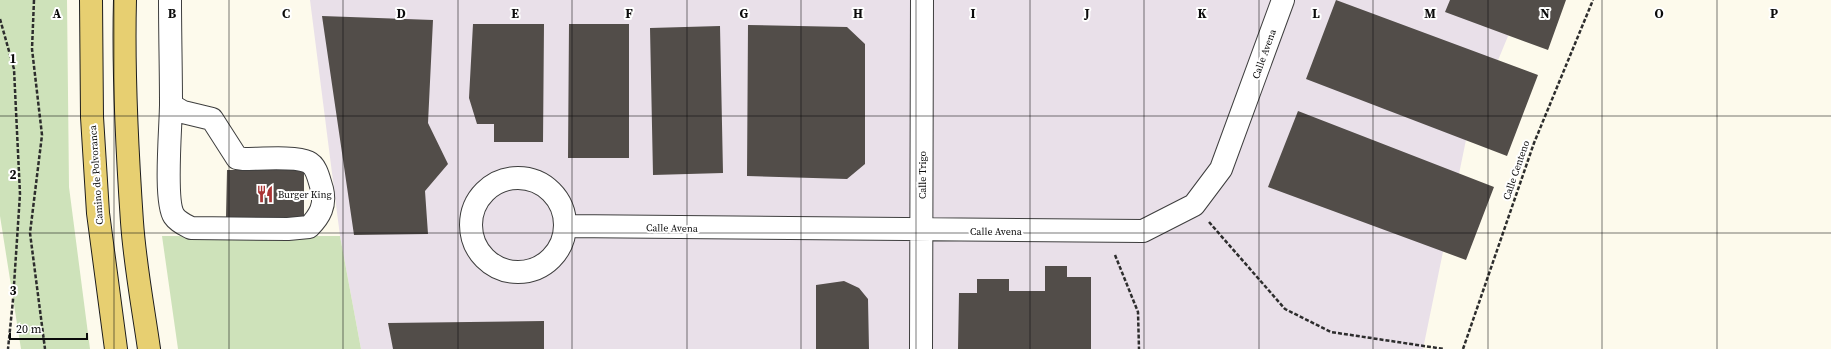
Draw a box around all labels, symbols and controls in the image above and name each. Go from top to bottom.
text: A [53,5,62,22]
text: B [168,5,177,22]
text: C [282,5,290,22]
text: D [396,5,406,22]
text: E [511,5,519,22]
text: F [625,5,633,22]
text: G [740,5,749,22]
text: H [853,5,863,22]
text: I [970,5,976,22]
text: J [1083,5,1090,22]
text: K [1197,5,1207,22]
text: L [1312,5,1320,22]
text: M [1424,5,1436,22]
text: N [1540,5,1550,22]
text: O [1654,5,1664,22]
text: P [1770,5,1778,22]
street label: Calle Avena [1249,27,1279,81]
text: 1 [9,50,17,67]
street label: Camino de Polvoranca [86,124,106,225]
street label: Calle Centeno [1500,138,1532,201]
street label: Calle Trigo [916,150,929,199]
text: 2 [9,166,17,183]
restaurant icon: Burger King [255,184,275,204]
place label: Burger King [278,188,332,201]
street label: Calle Avena [646,221,699,235]
street label: Calle Avena [970,225,1023,238]
text: 3 [9,282,17,299]
scale bar [10,315,87,341]
text: 20 m [16,321,42,337]

